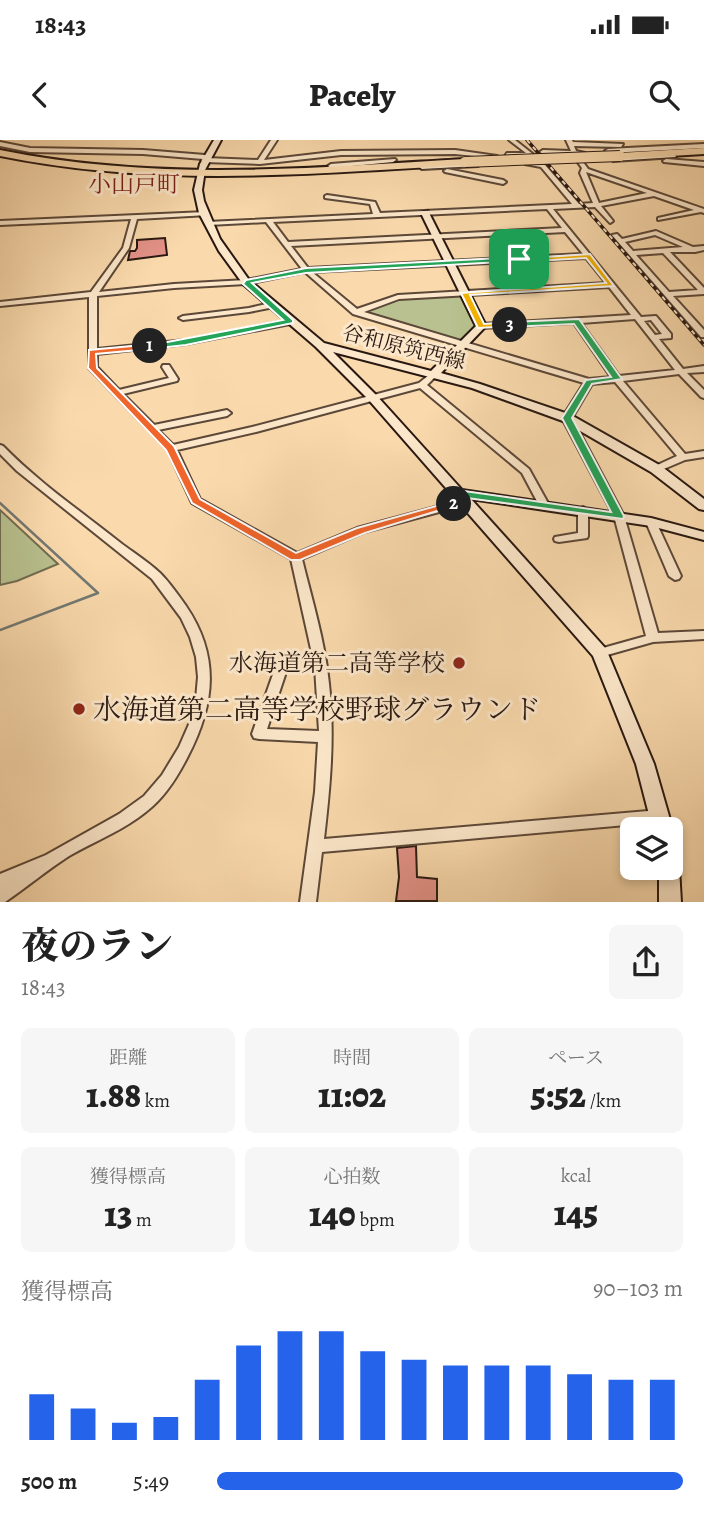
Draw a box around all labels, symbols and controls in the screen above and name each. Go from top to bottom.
text: 18:43 [35,7,86,42]
text: Pacely [309,73,395,117]
icon: back [21,76,59,114]
icon: search [645,76,683,114]
district label: 小山戸町 [88,169,180,200]
pin [489,229,549,289]
icon: arrive [500,240,538,278]
pin: 3 [492,308,528,342]
text: 3 [505,311,514,337]
street label: 谷和原筑西線 [339,318,469,376]
pin: 1 [132,328,168,364]
text: 1 [146,332,153,358]
pin: 2 [436,486,472,522]
text: 2 [449,490,458,516]
place label: 水海道第二高等学校 [229,647,445,679]
marker: 水海道第二高等学校 [451,655,467,671]
place label: 水海道第二高等学校野球グラウンド [93,691,541,729]
marker: 水海道第二高等学校野球グラウンド [71,701,87,717]
map controls [620,817,683,880]
button: layers [620,817,683,880]
text: 夜のラン [21,920,173,972]
button: share [609,925,683,999]
text: 18:43 [21,972,65,1003]
text: 距離 [109,1045,147,1071]
text: 時間 [333,1045,371,1071]
text: ペース [548,1045,604,1071]
text: 1.88 [86,1071,141,1119]
text: 11:02 [318,1071,386,1119]
text: 5:52 [531,1071,586,1119]
text: km [141,1088,170,1114]
text: /km [586,1088,621,1114]
text: kcal [561,1163,591,1189]
text: 獲得標高 [90,1164,166,1190]
text: 心拍数 [323,1164,381,1190]
text: 145 [554,1189,598,1237]
text: 13 [104,1190,132,1238]
text: 140 [309,1190,356,1238]
text: m [132,1207,152,1233]
text: bpm [356,1207,395,1233]
text: 90–103 m [593,1273,683,1304]
text: 獲得標高 [21,1276,113,1307]
text: 500 m [21,1466,77,1497]
text: 5:49 [133,1466,169,1497]

